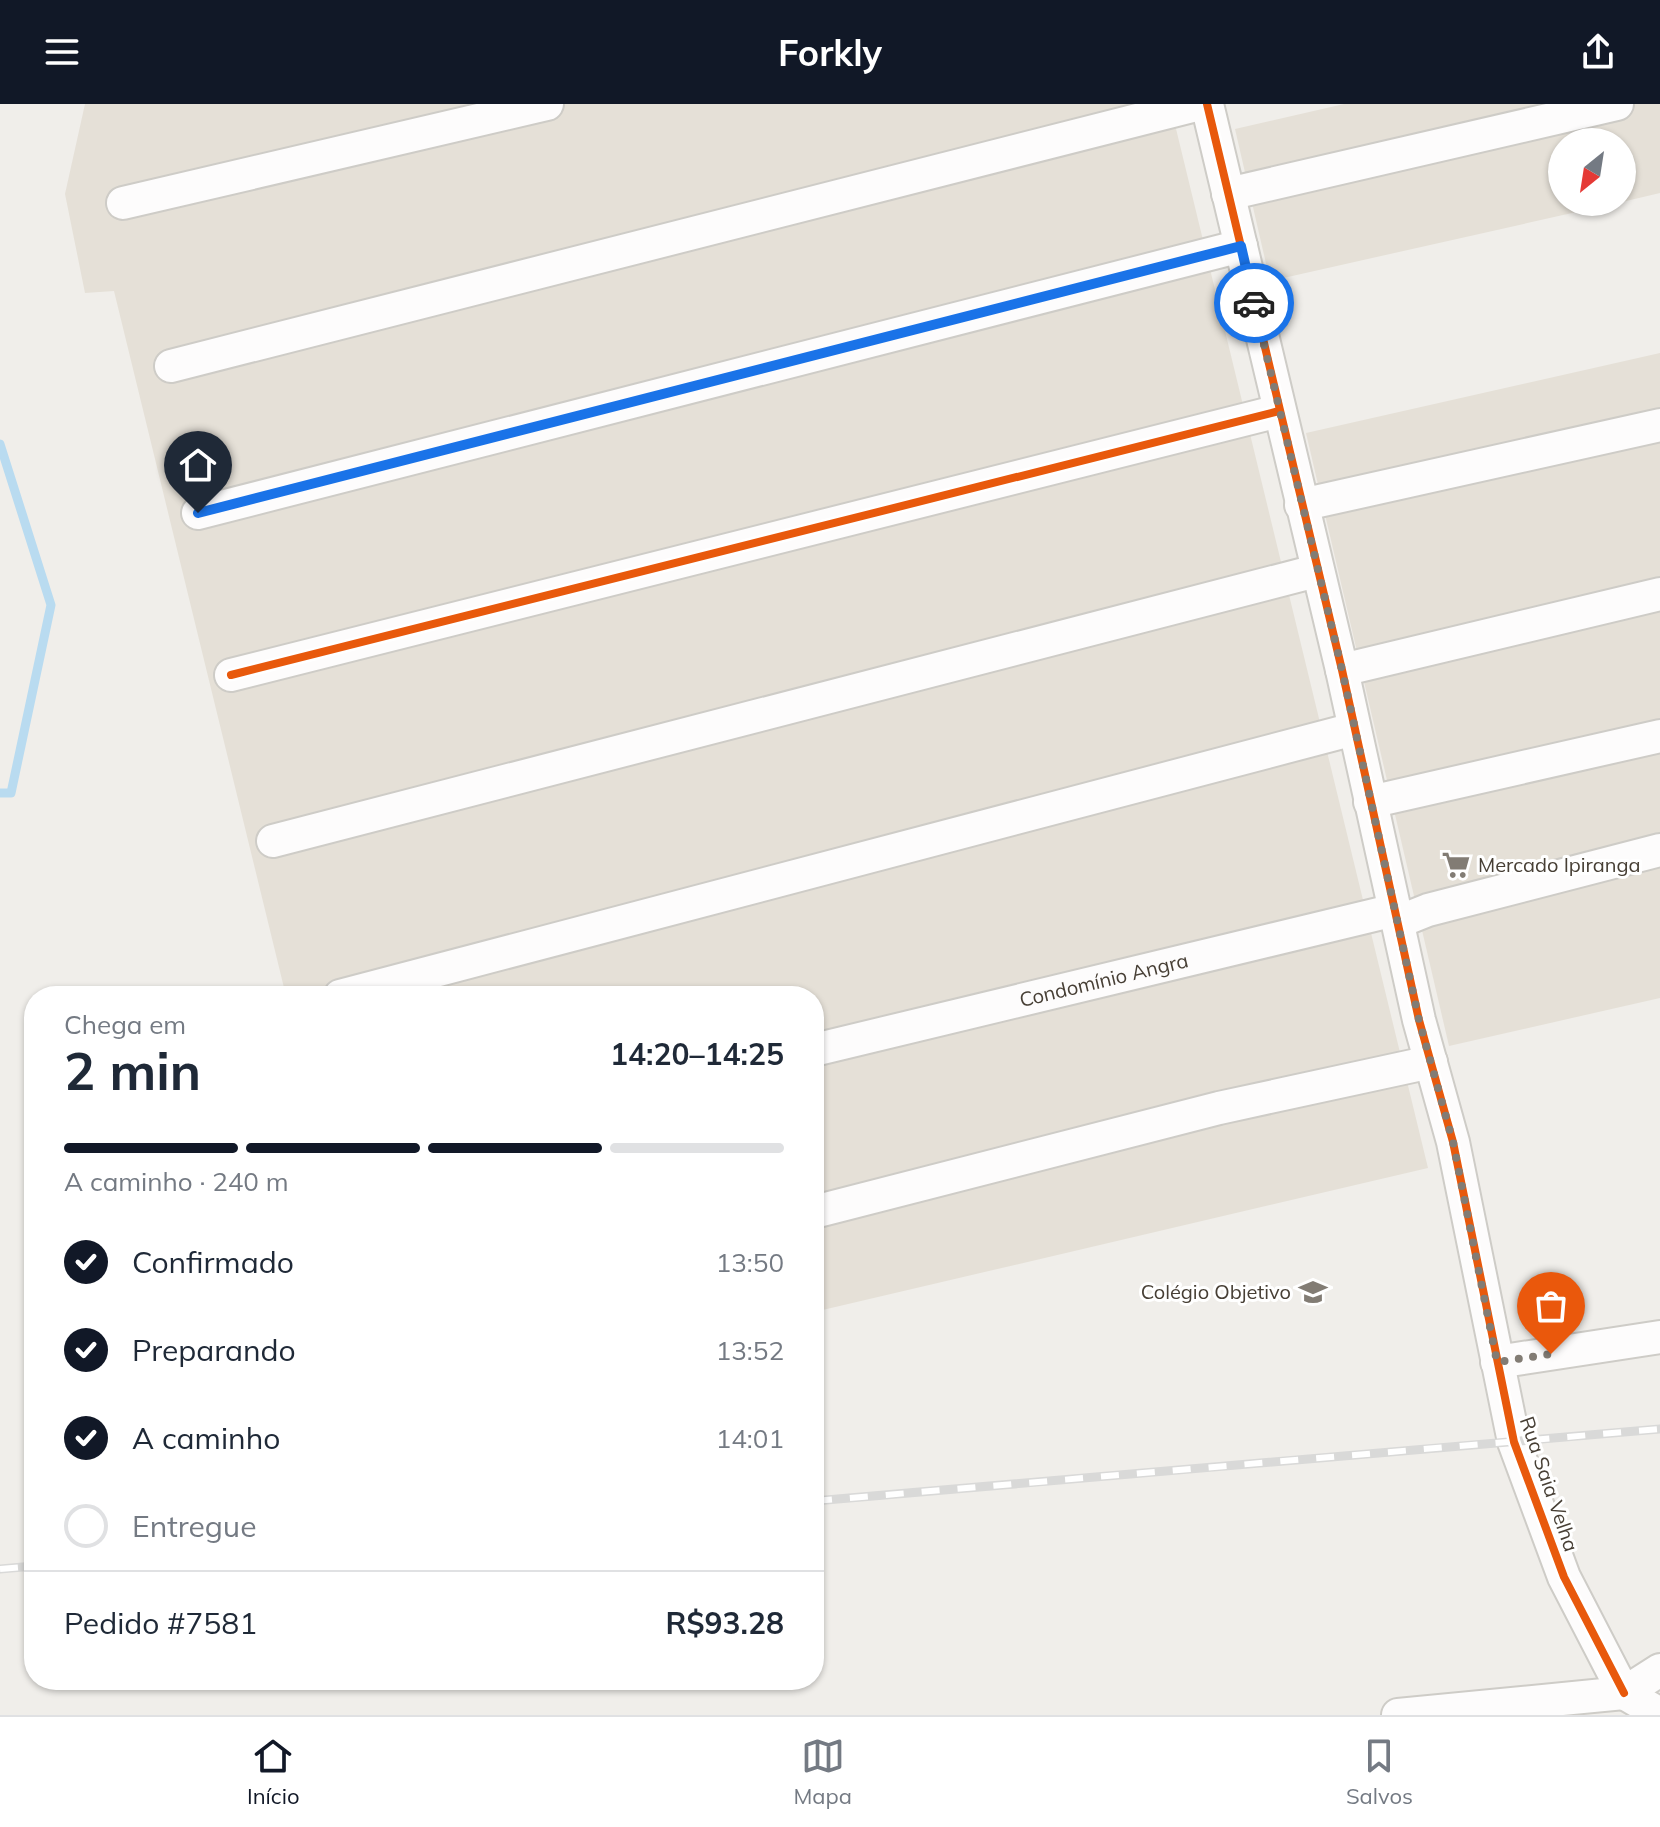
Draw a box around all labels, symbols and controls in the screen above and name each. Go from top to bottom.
icon: menu [40,30,84,74]
text: Forkly [778,30,882,75]
icon: share [1576,30,1620,74]
north arrow [1548,128,1636,216]
map controls [1548,128,1636,216]
courier [1214,263,1294,343]
icon: car [1232,281,1276,325]
pin [164,431,232,513]
icon: home [176,443,220,487]
supermarket icon: Mercado Ipiranga [1441,850,1471,880]
place label: Mercado Ipiranga [1478,852,1641,877]
street label: Condomínio Angra [1017,947,1190,1012]
text: Chega em [64,1008,186,1041]
text: 14:20–14:25 [610,1035,784,1073]
text: 2 min [64,1038,201,1103]
text: A caminho · 240 m [64,1165,289,1198]
icon: check [64,1240,108,1284]
text: Confirmado [132,1243,294,1281]
text: 13:50 [716,1246,784,1279]
pin [1517,1272,1585,1354]
school or university icon: Colégio Objetivo [1298,1277,1328,1307]
place label: Colégio Objetivo [1141,1279,1291,1304]
icon: bag [1529,1284,1573,1328]
icon: check [64,1328,108,1372]
text: Preparando [132,1331,296,1369]
text: 13:52 [716,1334,784,1367]
street label: Rua Saia Velha [1515,1413,1584,1555]
icon: check [64,1416,108,1460]
text: A caminho [132,1419,280,1457]
text: 14:01 [716,1422,784,1455]
text: Entregue [132,1507,256,1545]
text: Pedido #7581 [64,1604,257,1642]
text: R$93.28 [666,1604,784,1642]
tab: Início [247,1734,299,1810]
tab: Mapa [793,1734,852,1810]
tab: Salvos [1346,1734,1413,1810]

